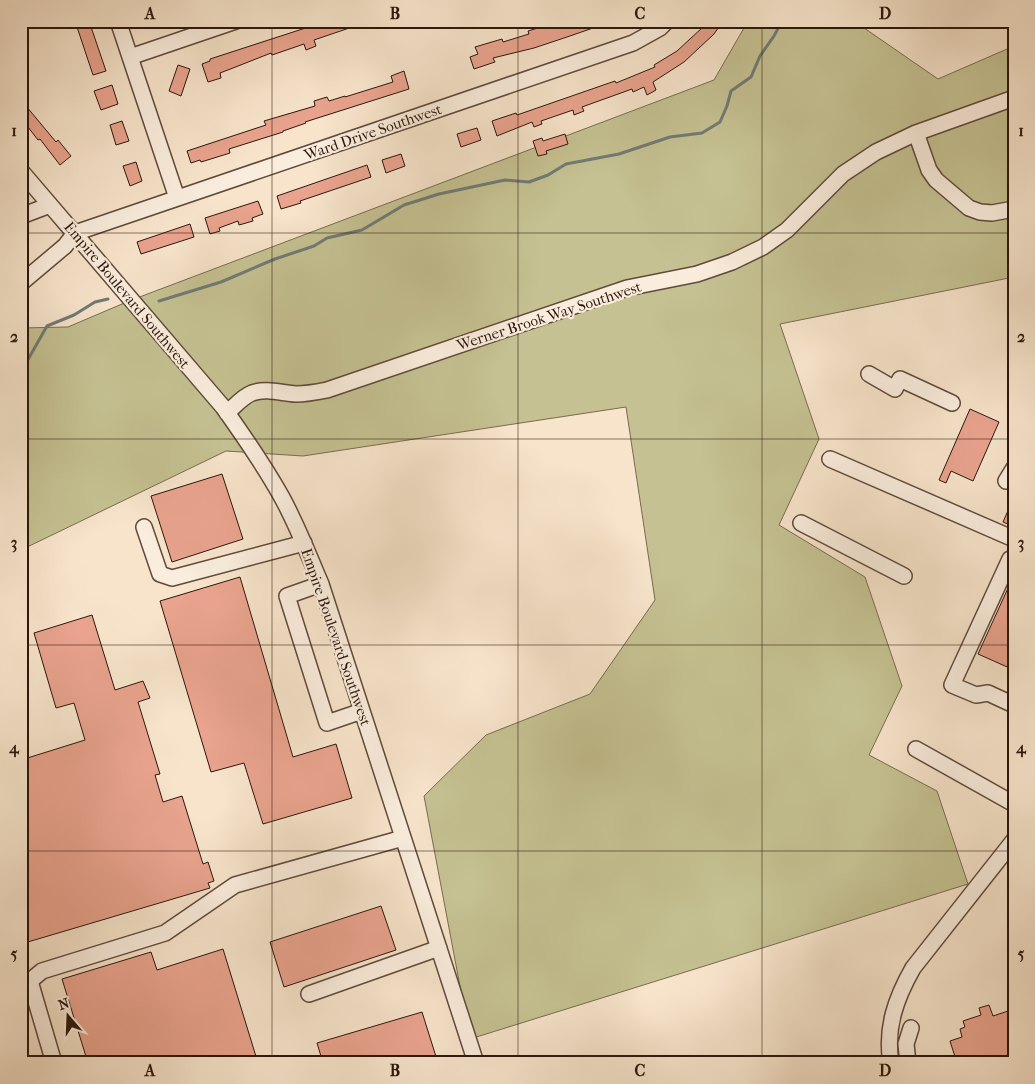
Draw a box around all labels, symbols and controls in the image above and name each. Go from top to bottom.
text: A [144,4,156,23]
text: B [390,4,400,23]
text: C [635,4,646,23]
text: D [879,4,891,23]
street label: Ward Drive Southwest [301,100,445,164]
text: 1 [11,121,17,140]
text: 1 [1018,121,1024,140]
street label: Empire Boulevard Southwest [60,218,194,373]
street label: Werner Brook Way Southwest [453,277,644,355]
text: 2 [10,327,18,346]
text: 2 [1017,327,1025,346]
text: 3 [11,533,17,553]
text: 3 [1018,533,1024,553]
street label: Empire Boulevard Southwest [297,546,375,729]
text: 4 [8,738,20,758]
text: 4 [1015,738,1027,758]
text: 5 [11,944,18,963]
text: 5 [1018,944,1025,963]
north arrow [42,992,92,1042]
text: N [56,994,72,1014]
text: A [144,1061,156,1080]
text: B [390,1061,400,1080]
text: C [635,1061,646,1080]
text: D [879,1061,891,1080]

